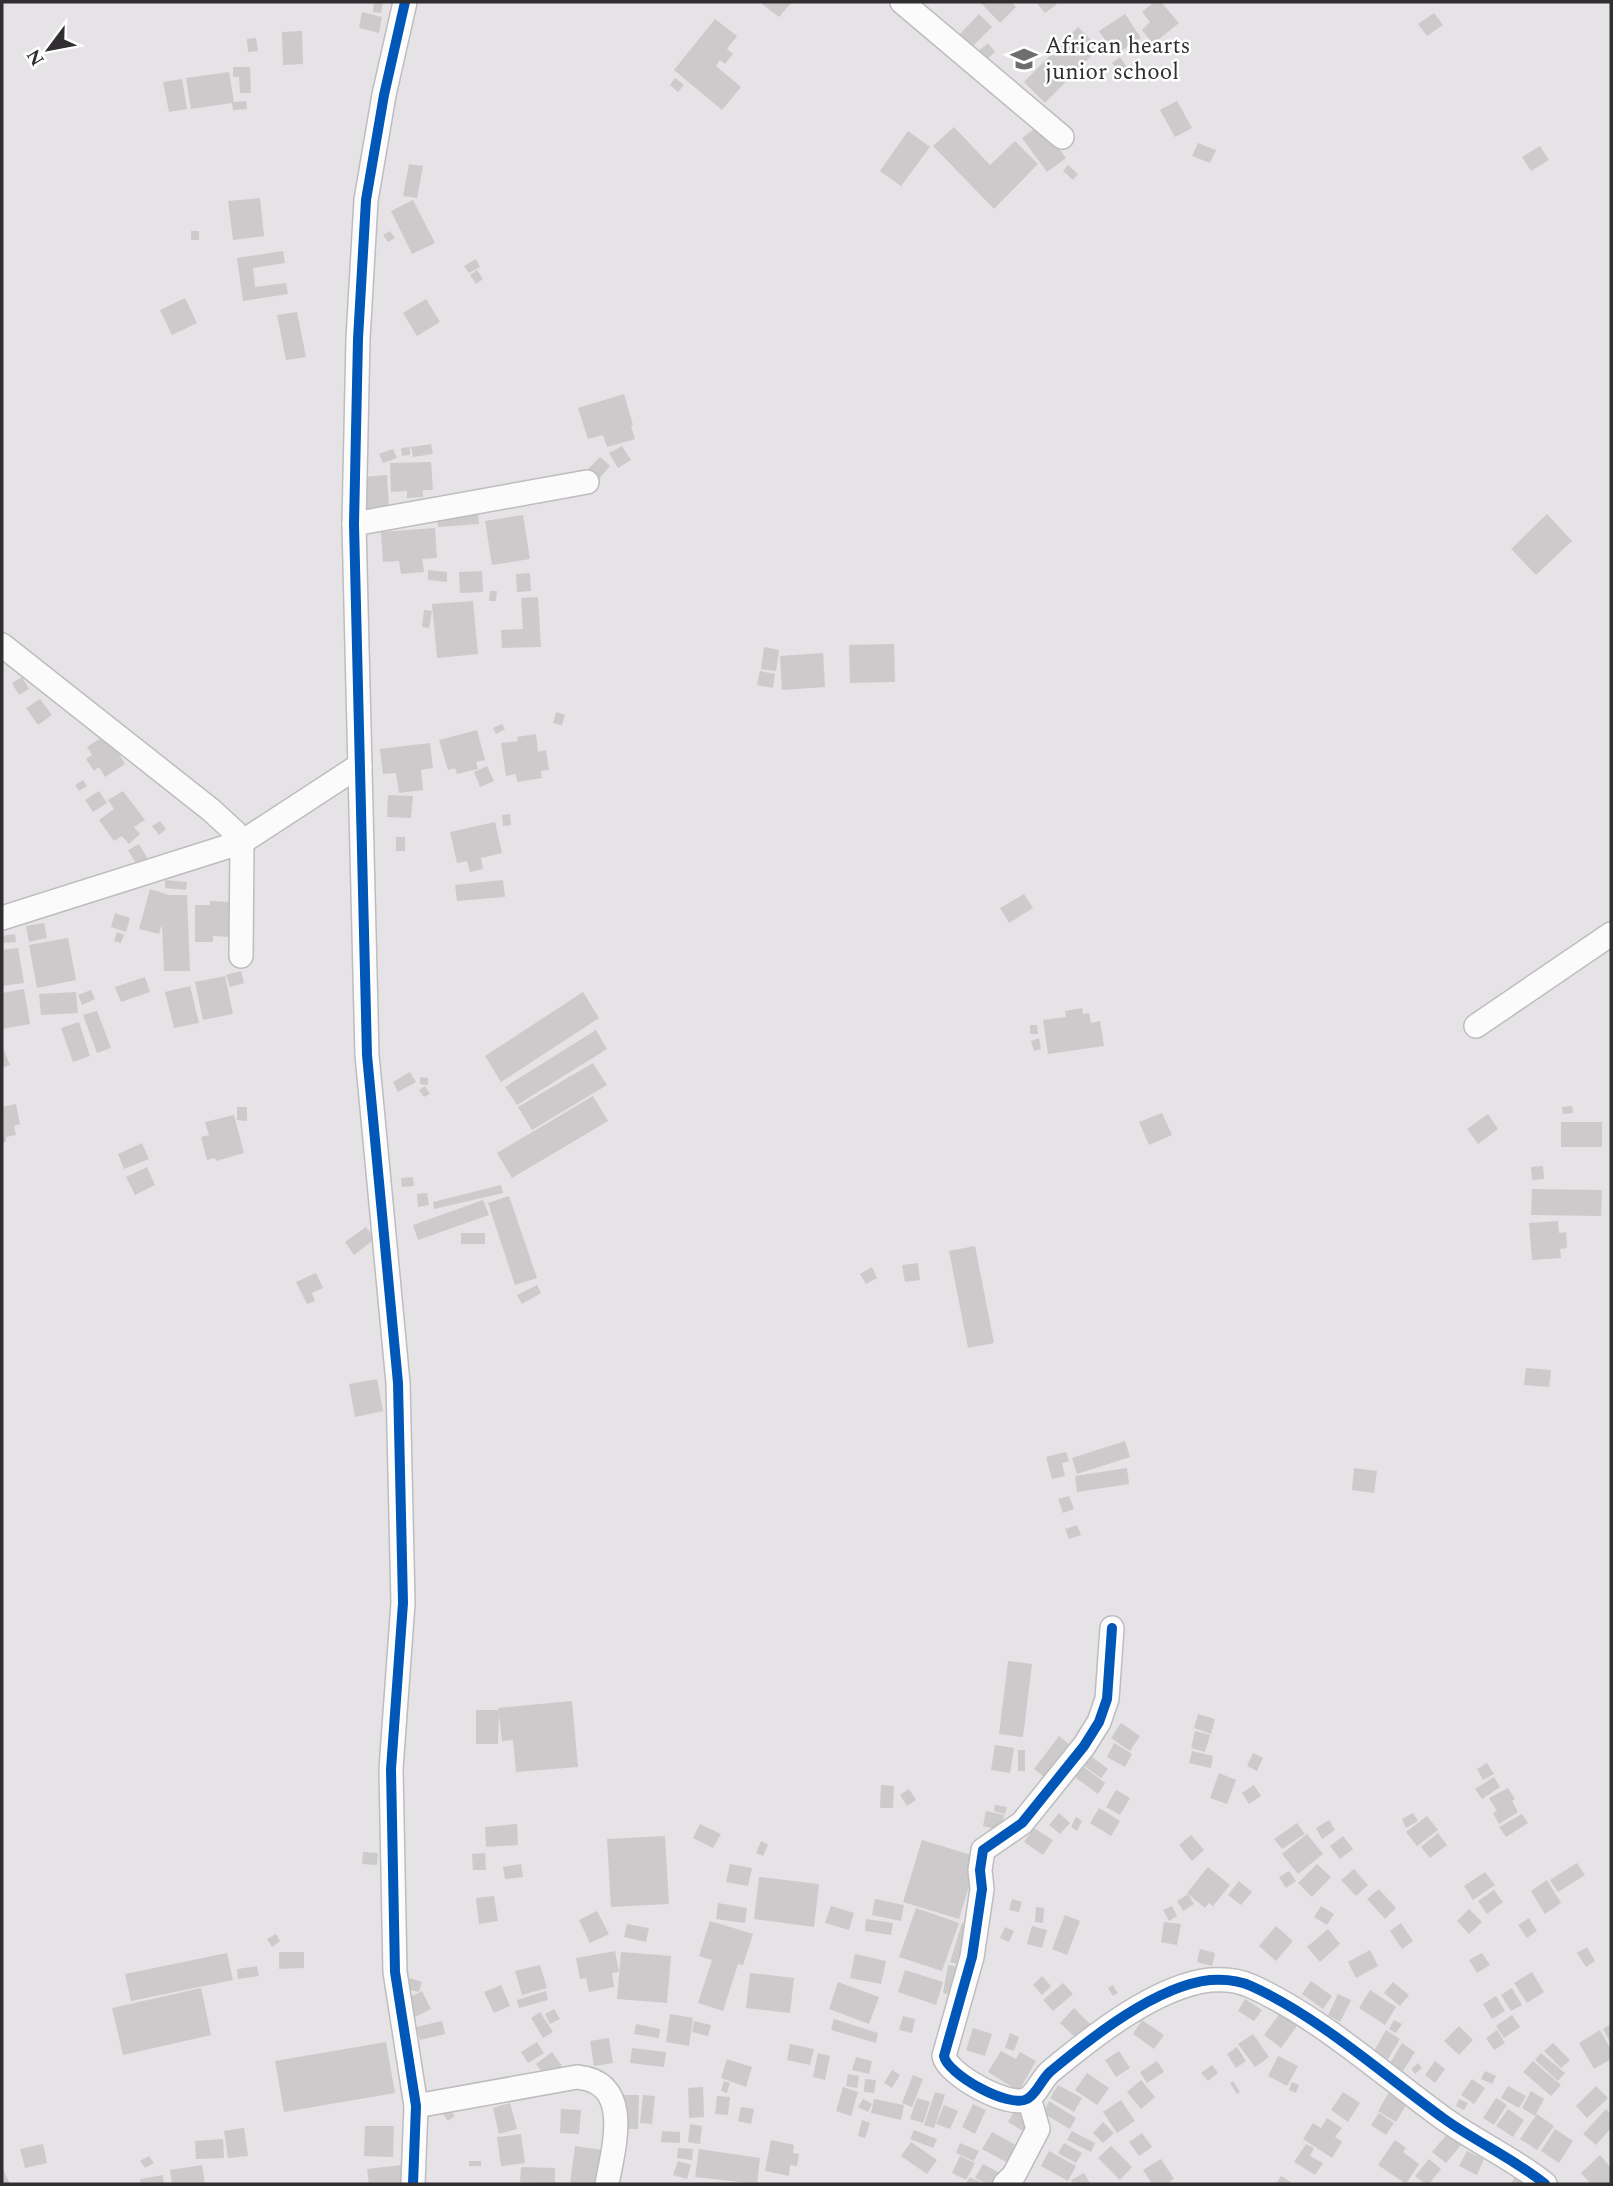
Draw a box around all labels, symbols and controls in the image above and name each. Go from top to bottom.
north arrow [14,14,84,84]
place label: African hearts junior school [1045,29,1190,90]
text: N [19,43,52,71]
school or university icon: African hearts junior school [1009,44,1039,74]

